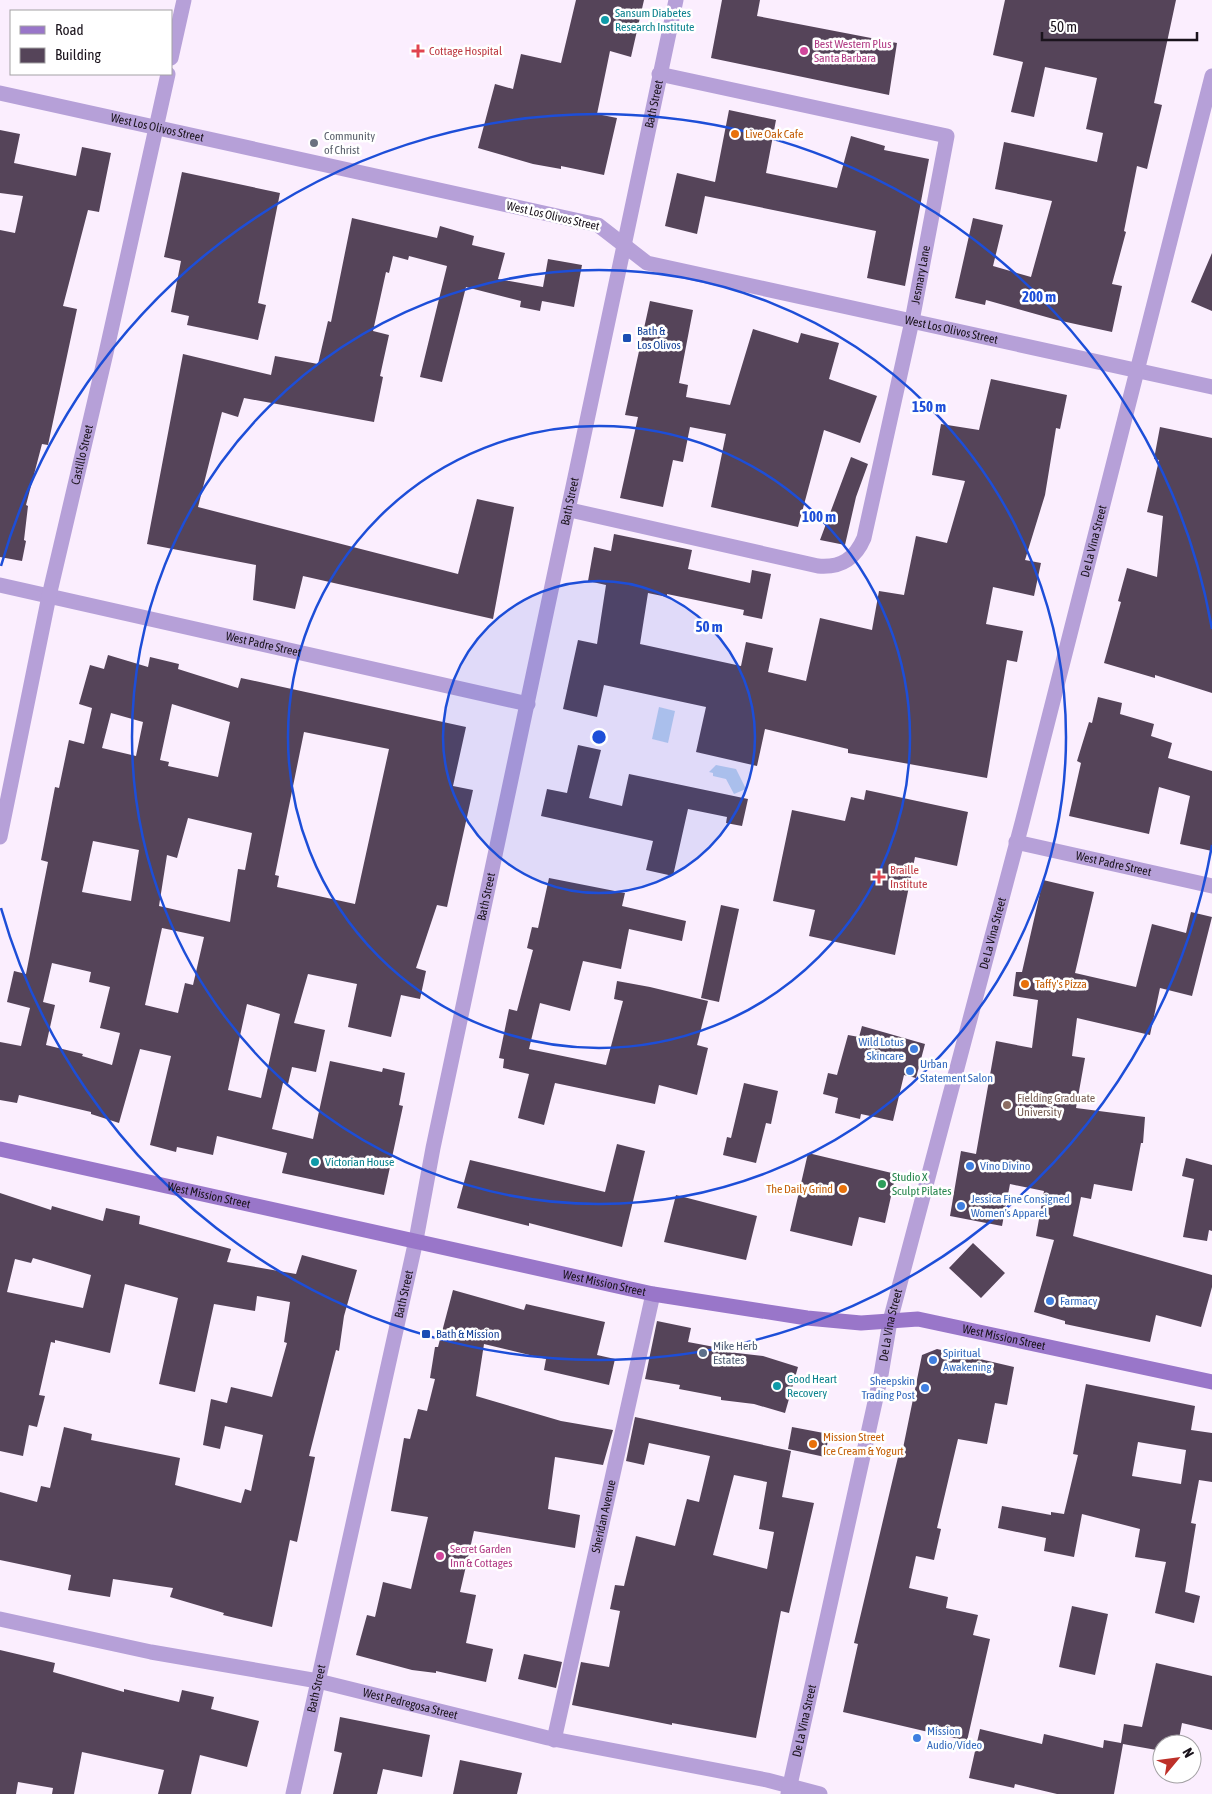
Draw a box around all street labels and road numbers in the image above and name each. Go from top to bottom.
street label: Bath Street [642,78,666,129]
street label: West Los Olivos Street [109,111,206,145]
street label: West Los Olivos Street [505,199,601,234]
street label: Jesmary Lane [908,244,933,305]
street label: West Los Olivos Street [903,313,1000,347]
street label: Castillo Street [68,423,96,486]
street label: Bath Street [558,476,582,527]
street label: De La Vina Street [1078,503,1110,579]
street label: West Padre Street [224,629,303,660]
street label: West Padre Street [1074,849,1153,879]
street label: Bath Street [474,871,498,922]
street label: De La Vina Street [977,895,1009,971]
street label: West Mission Street [166,1179,252,1212]
street label: West Mission Street [561,1267,648,1299]
street label: Bath Street [392,1268,416,1319]
street label: De La Vina Street [876,1287,905,1362]
street label: West Mission Street [961,1322,1047,1353]
street label: Sheridan Avenue [589,1478,619,1554]
street label: Bath Street [304,1663,329,1714]
street label: De La Vina Street [789,1683,819,1758]
street label: West Pedregosa Street [361,1685,460,1722]

